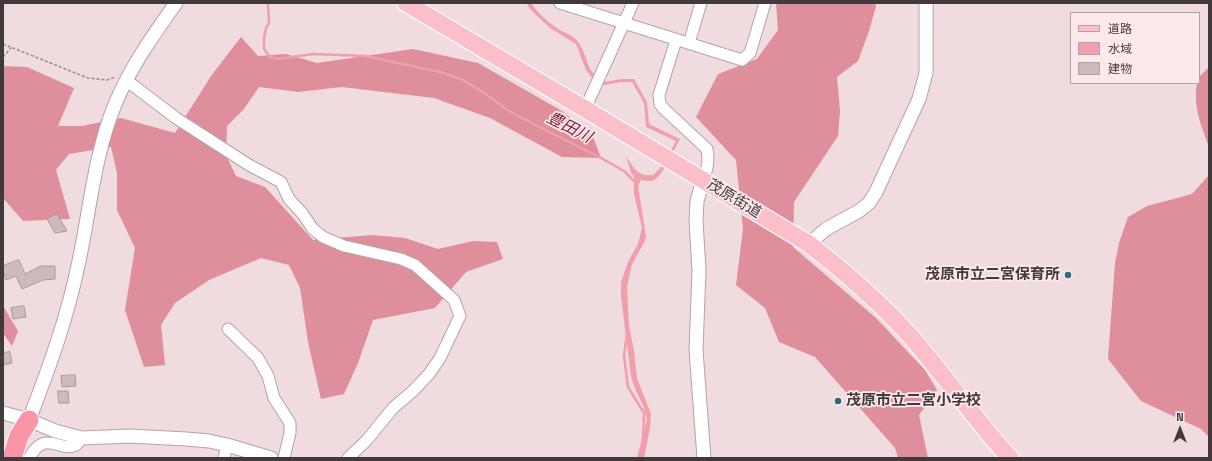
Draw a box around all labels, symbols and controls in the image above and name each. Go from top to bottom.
legend [1070,12,1200,84]
text: 道路 [1108,21,1132,37]
text: 水域 [1108,41,1132,57]
text: 建物 [1108,61,1132,77]
water label: 豊田川 [543,109,595,147]
street label: 茂原街道 [704,176,764,222]
place label: 茂原市立二宮保育所 [925,266,1060,284]
marker: 茂原市立二宮保育所 [1063,270,1073,280]
place label: 茂原市立二宮小学校 [846,392,981,410]
marker: 茂原市立二宮小学校 [833,396,843,406]
north arrow [1160,409,1200,449]
text: N [1176,410,1184,424]

